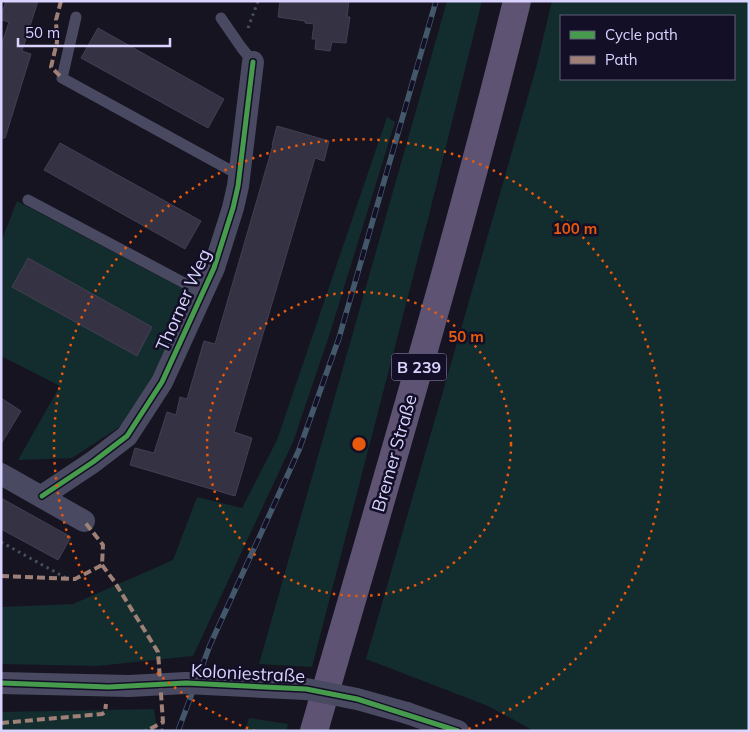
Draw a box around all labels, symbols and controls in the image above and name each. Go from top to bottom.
scale bar [18,15,170,47]
legend [560,15,735,80]
text: 50 m [25,23,60,42]
text: Cycle path [605,25,678,44]
text: Path [605,50,637,69]
text: 100 m [553,219,597,238]
street label: Thorner Weg [150,245,216,355]
text: 50 m [448,327,484,346]
road number: B 239 [392,354,446,381]
street label: Bremer Straße [366,392,422,514]
centre of rings [350,435,368,453]
street label: Koloniestraße [190,659,306,687]

